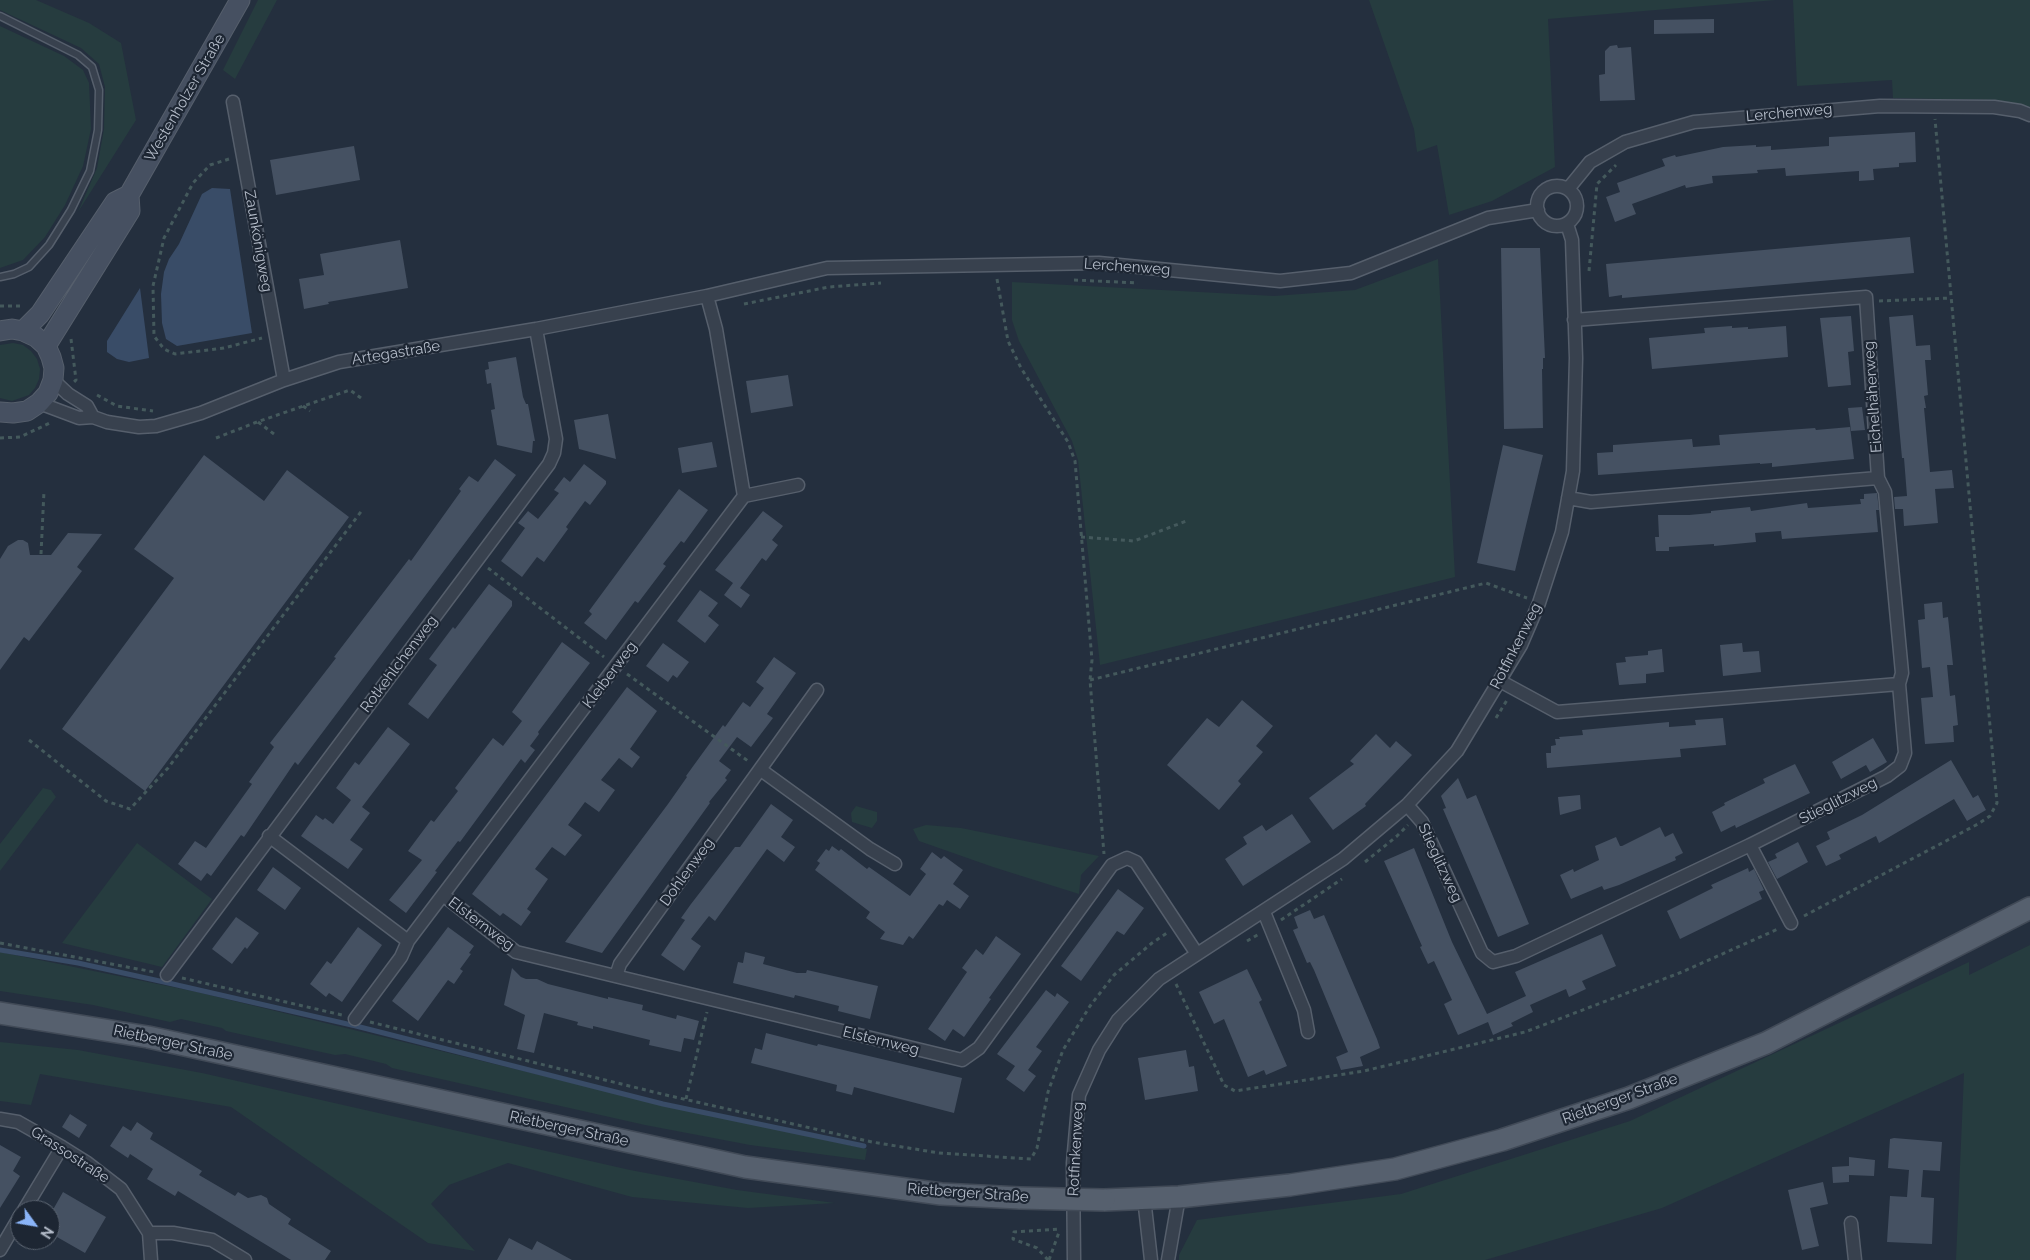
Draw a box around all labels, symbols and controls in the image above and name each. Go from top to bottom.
street label: Westenholzer Straße [141,31,229,165]
street label: Lerchenweg [1745,100,1833,126]
street label: Zaunkönigweg [240,189,276,293]
street label: Lerchenweg [1083,255,1171,279]
street label: Artegastraße [350,337,442,369]
street label: Eichelhäherweg [1860,341,1886,453]
street label: Rotfinkenweg [1487,600,1545,692]
street label: Rotkehlchenweg [357,612,441,716]
street label: Kleiberweg [579,638,641,712]
street label: Stieglitzweg [1796,774,1880,828]
street label: Stieglitzweg [1414,821,1466,905]
street label: Dohlenweg [656,834,718,910]
street label: Elsternweg [444,893,518,955]
street label: Rietberger Straße [112,1022,234,1064]
street label: Elsternweg [841,1023,921,1059]
street label: Rietberger Straße [1560,1070,1680,1128]
street label: Rotfinkenweg [1065,1101,1087,1197]
street label: Rietberger Straße [508,1108,630,1150]
street label: Grassostraße [27,1123,113,1187]
street label: Rietberger Straße [907,1180,1029,1206]
north arrow [10,1200,60,1250]
text: N [37,1224,56,1241]

